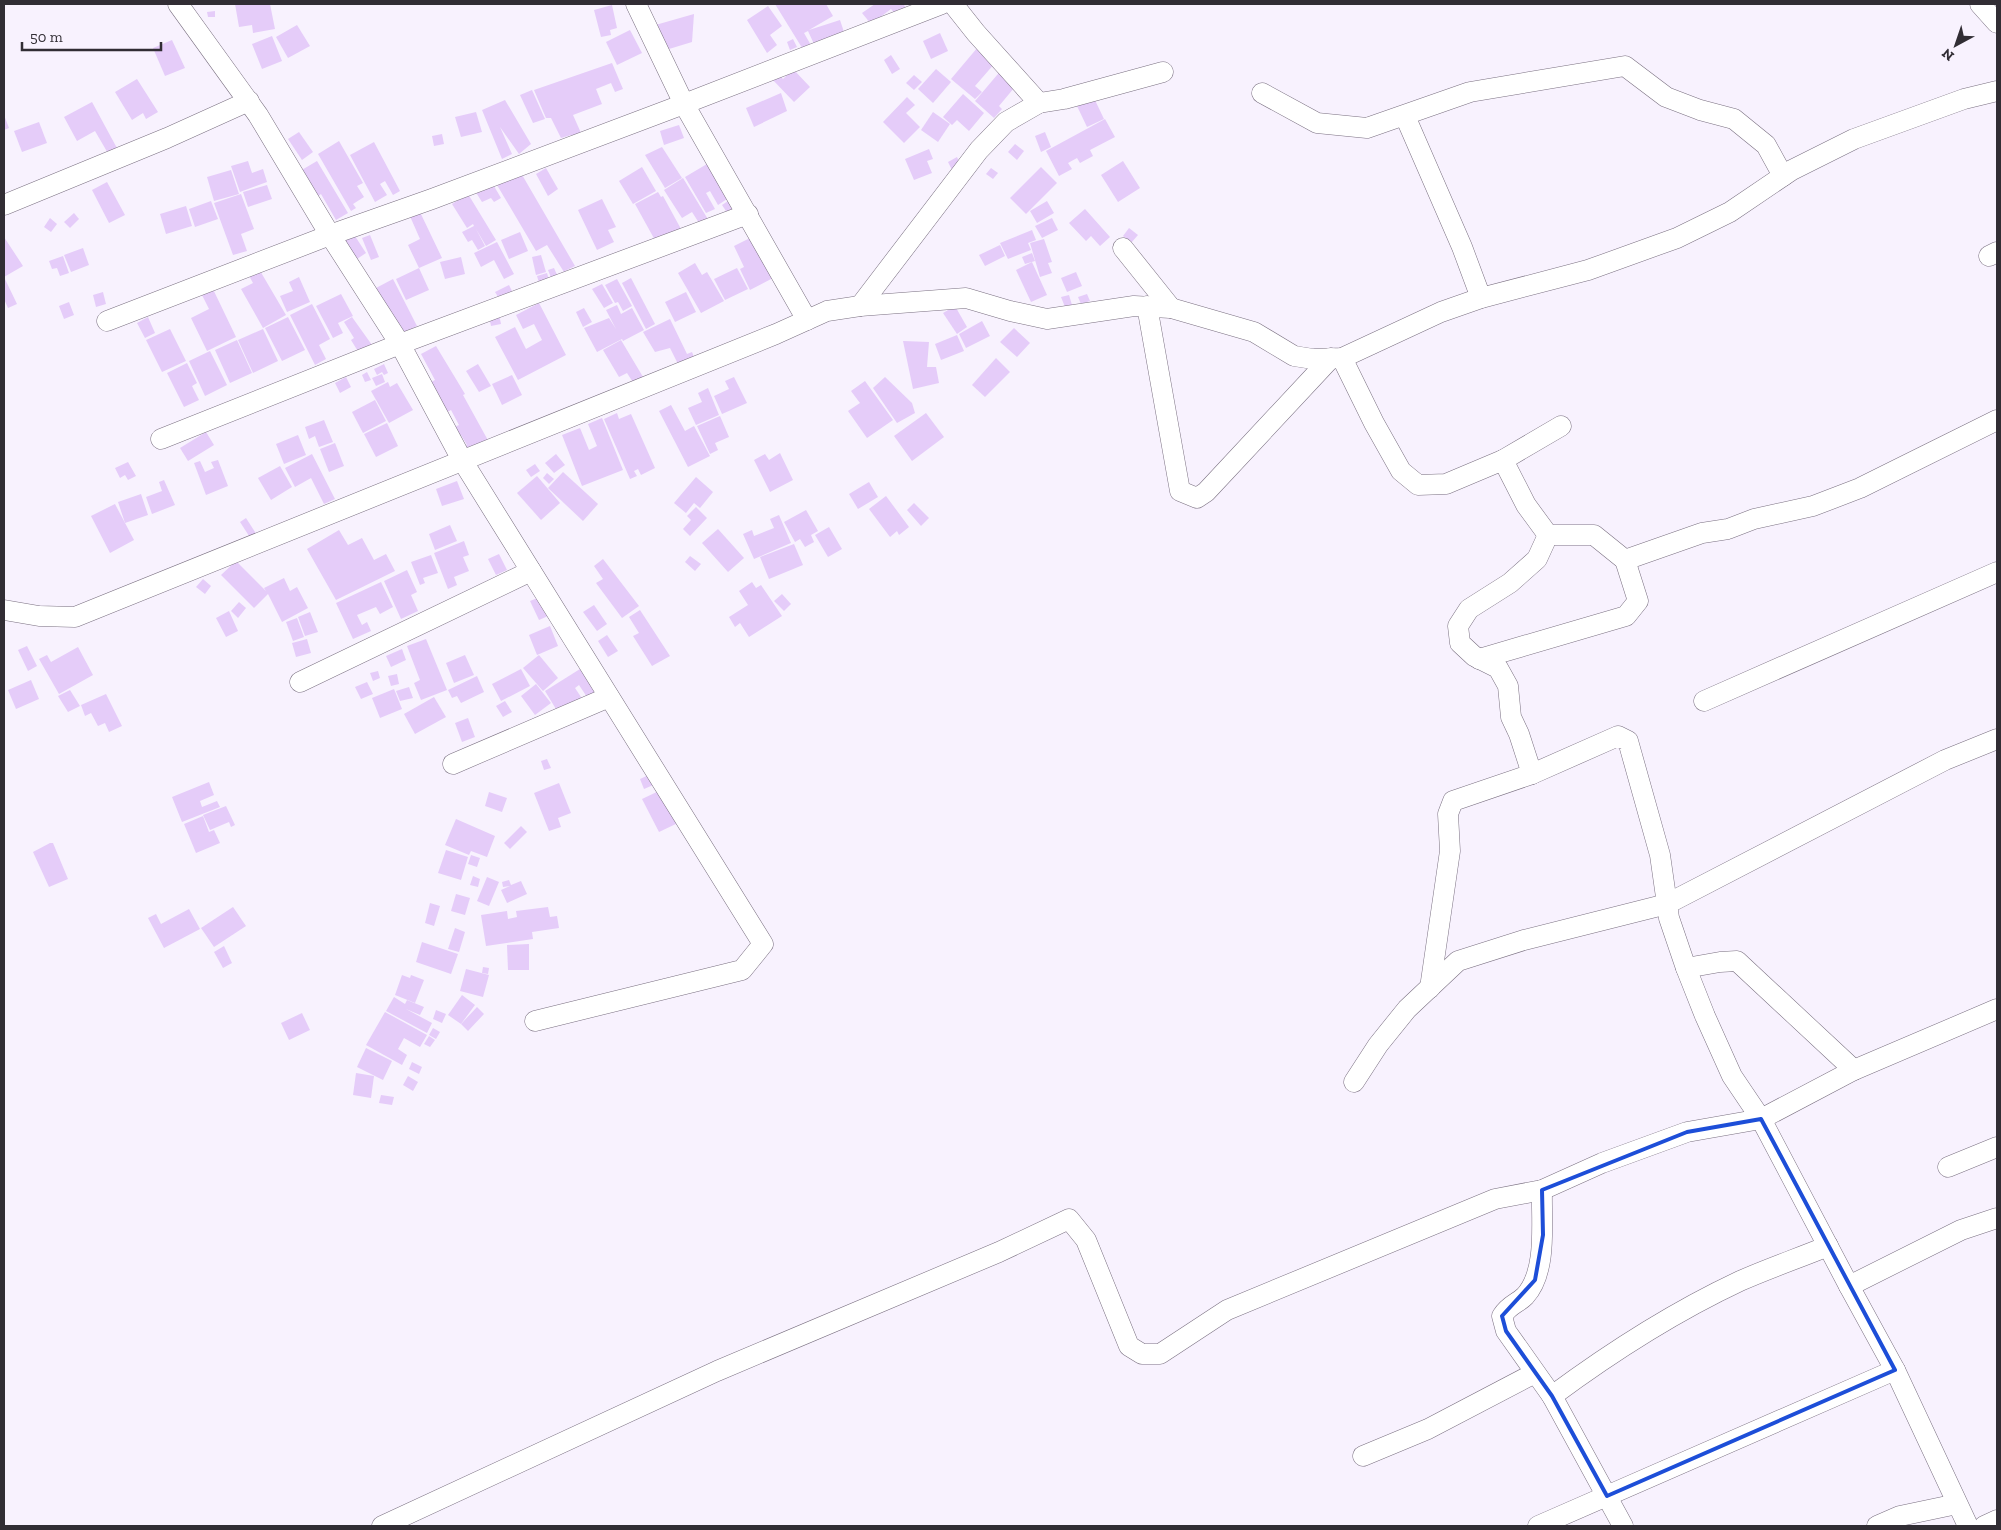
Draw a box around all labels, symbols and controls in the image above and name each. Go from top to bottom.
scale bar [22,20,161,52]
north arrow [1931,20,1981,70]
text: 50 m [30,28,63,46]
text: N [1938,44,1958,65]

